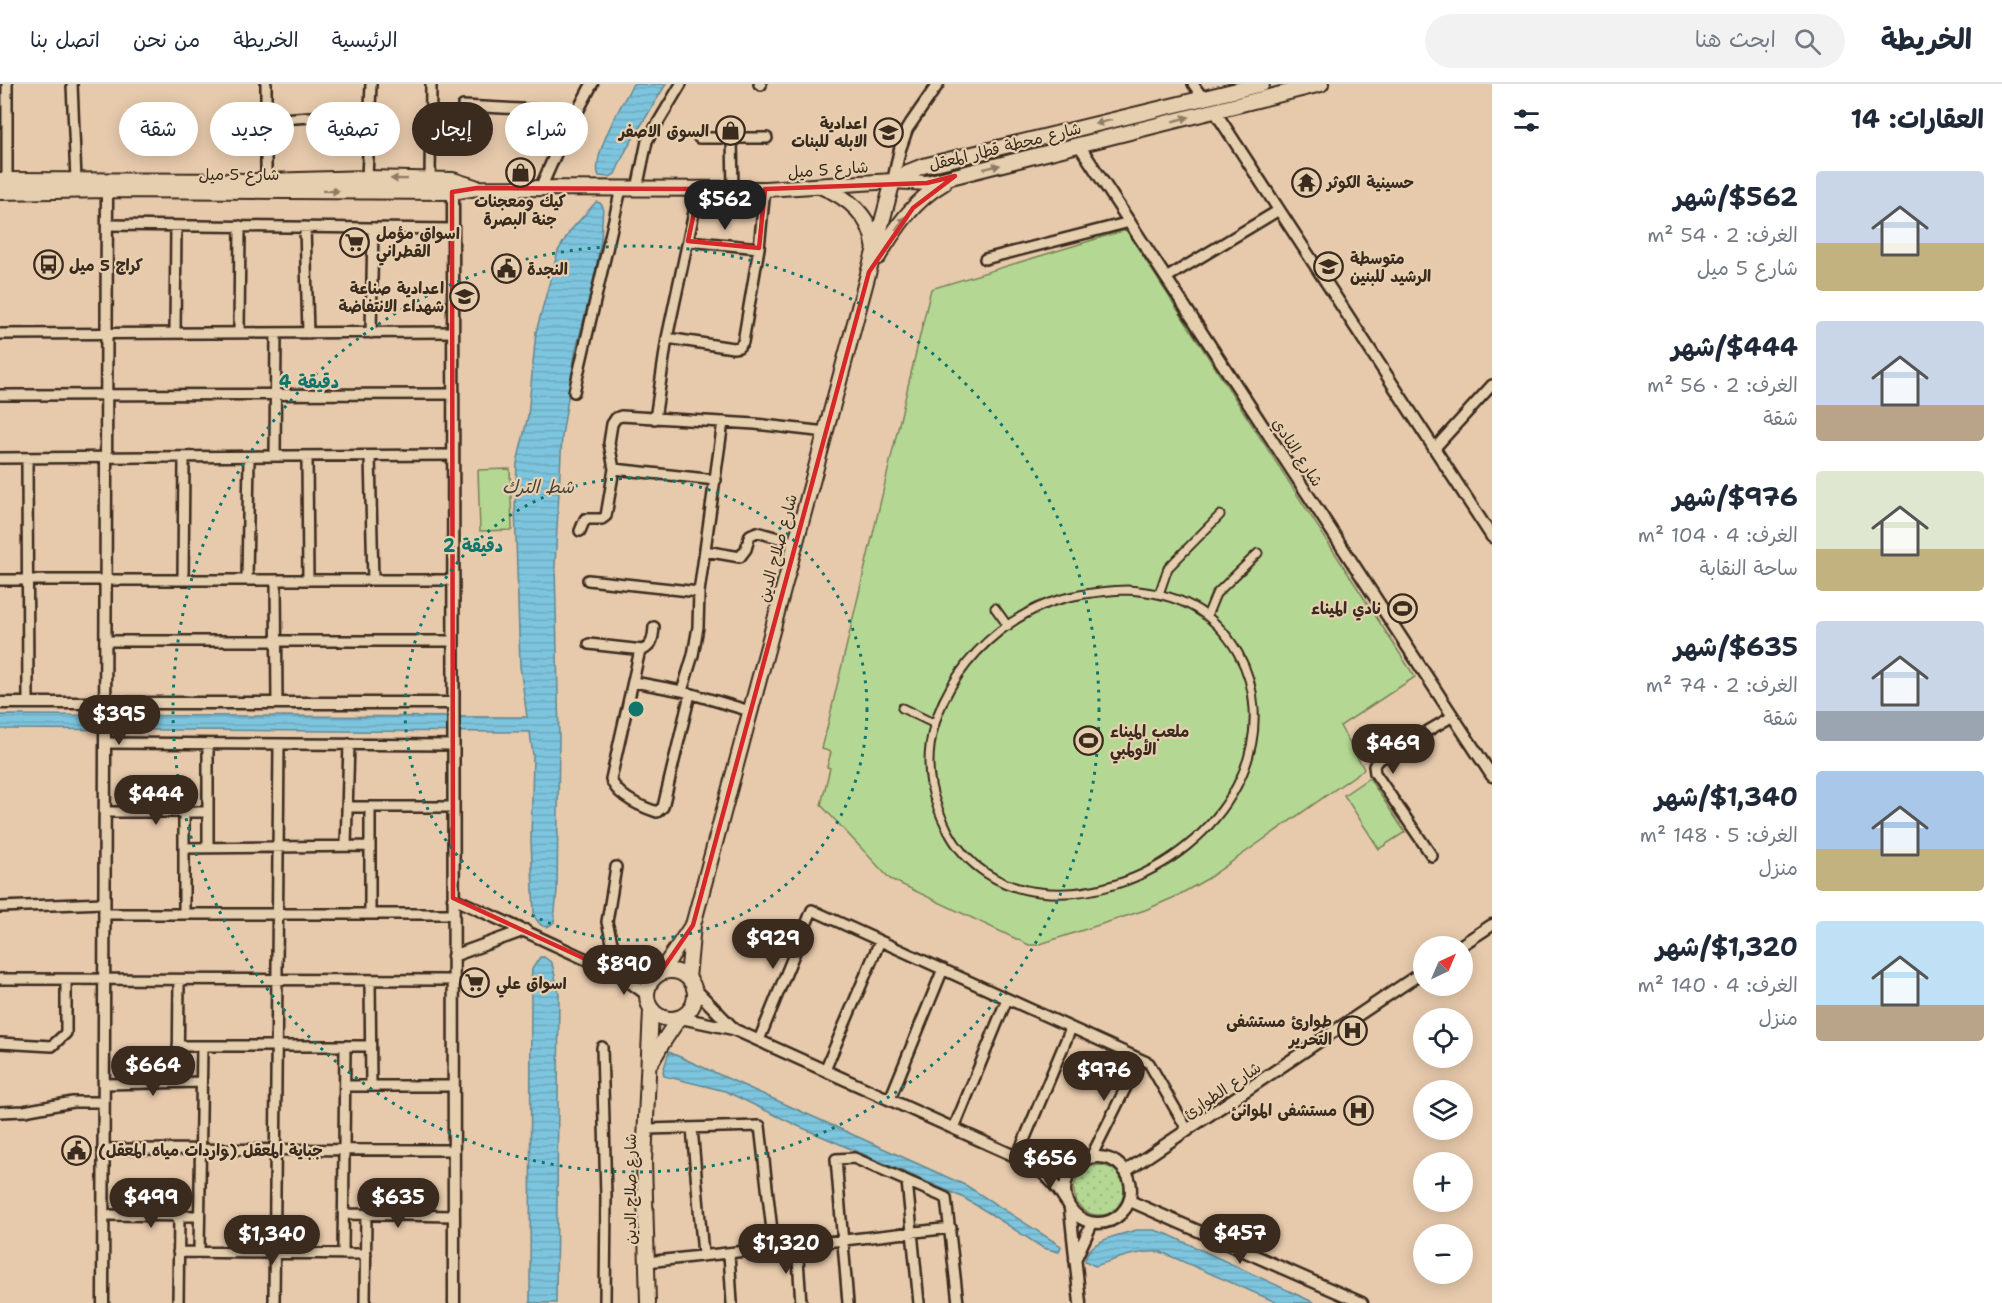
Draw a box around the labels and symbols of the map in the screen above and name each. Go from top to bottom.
place label: اعدادية الابله للبنات [791,113,867,152]
one-way arrow [1172,114,1190,123]
shop icon: السوق الاصفر [714,115,746,147]
school or university icon: اعدادية الابله للبنات [872,116,904,148]
street label: شارع محطة قطار المعقل [927,117,1084,177]
one-way arrow [1094,118,1113,128]
place label: السوق الاصفر [617,121,709,142]
street label: شارع 5 ميل [787,156,869,184]
shop icon: كيك ومعجنات جنة البصرة [504,157,536,189]
one-way arrow [983,161,1001,171]
street label: شارع 5 ميل [198,164,280,186]
temple icon: حسينية الكوثر [1290,166,1322,198]
place label: حسينية الكوثر [1325,172,1414,193]
one-way arrow [389,174,408,184]
pin: $562 [689,180,761,231]
one-way arrow [322,186,341,196]
place label: كيك ومعجنات جنة البصرة [474,191,566,230]
one-way arrow [895,216,907,232]
place label: اسواق مؤمل القطراني [376,223,460,266]
supermarket icon: اسواق مؤمل القطراني [339,226,371,258]
place label: متوسطة الرشيد للبنين [1350,248,1431,287]
bus stop icon: كراج 5 ميل [32,249,64,281]
school or university icon: متوسطة الرشيد للبنين [1313,251,1345,283]
public building icon: النجدة [490,253,522,285]
place label: كراج 5 ميل [69,255,143,276]
place label: النجدة [527,259,568,280]
place label: اعدادية صناعة شهداء الانتفاضة [338,278,444,317]
school or university icon: اعدادية صناعة شهداء الانتفاضة [449,281,481,313]
text: 4 دقيقة [279,370,339,394]
street label: شارع النادي [1267,414,1328,491]
water label: شط الترك [502,475,575,499]
street label: شارع صلاح الدين [753,492,803,605]
text: 2 دقيقة [443,534,503,558]
sports icon: نادي الميناء [1386,592,1418,624]
place label: نادي الميناء [1311,598,1381,621]
pin: $395 [83,695,155,746]
centre of rings [626,699,646,719]
place label: ملعب الميناء الأولمبي [1110,721,1189,764]
sports icon: ملعب الميناء الأولمبي [1073,724,1105,756]
pin: $469 [1357,724,1429,775]
pin: $444 [120,775,192,826]
pin: $929 [737,919,809,970]
north arrow [1413,936,1473,996]
pin: $890 [588,945,660,996]
supermarket icon: اسواق علي [459,967,491,999]
place label: اسواق علي [496,973,567,998]
place label: طوارئ مستشفى التحرير [1226,1011,1332,1050]
hospital icon: طوارئ مستشفى التحرير [1337,1014,1369,1046]
pin: $664 [117,1046,189,1097]
pin: $976 [1068,1051,1140,1102]
street label: شارع الطوارئ [1180,1057,1266,1125]
hospital icon: مستشفى الموانئ [1342,1094,1374,1126]
place label: مستشفى الموانئ [1231,1100,1337,1121]
street label: شارع صلاح الدين [620,1133,642,1245]
public building icon: جباية المعقل (واردات مياه المعقل) [61,1134,93,1166]
pin: $656 [1014,1139,1086,1190]
place label: جباية المعقل (واردات مياه المعقل) [98,1140,323,1161]
pin: $499 [115,1178,187,1229]
pin: $635 [362,1178,434,1229]
pin: $457 [1204,1214,1276,1265]
pin: $1,340 [223,1215,321,1266]
pin: $1,320 [737,1224,835,1275]

